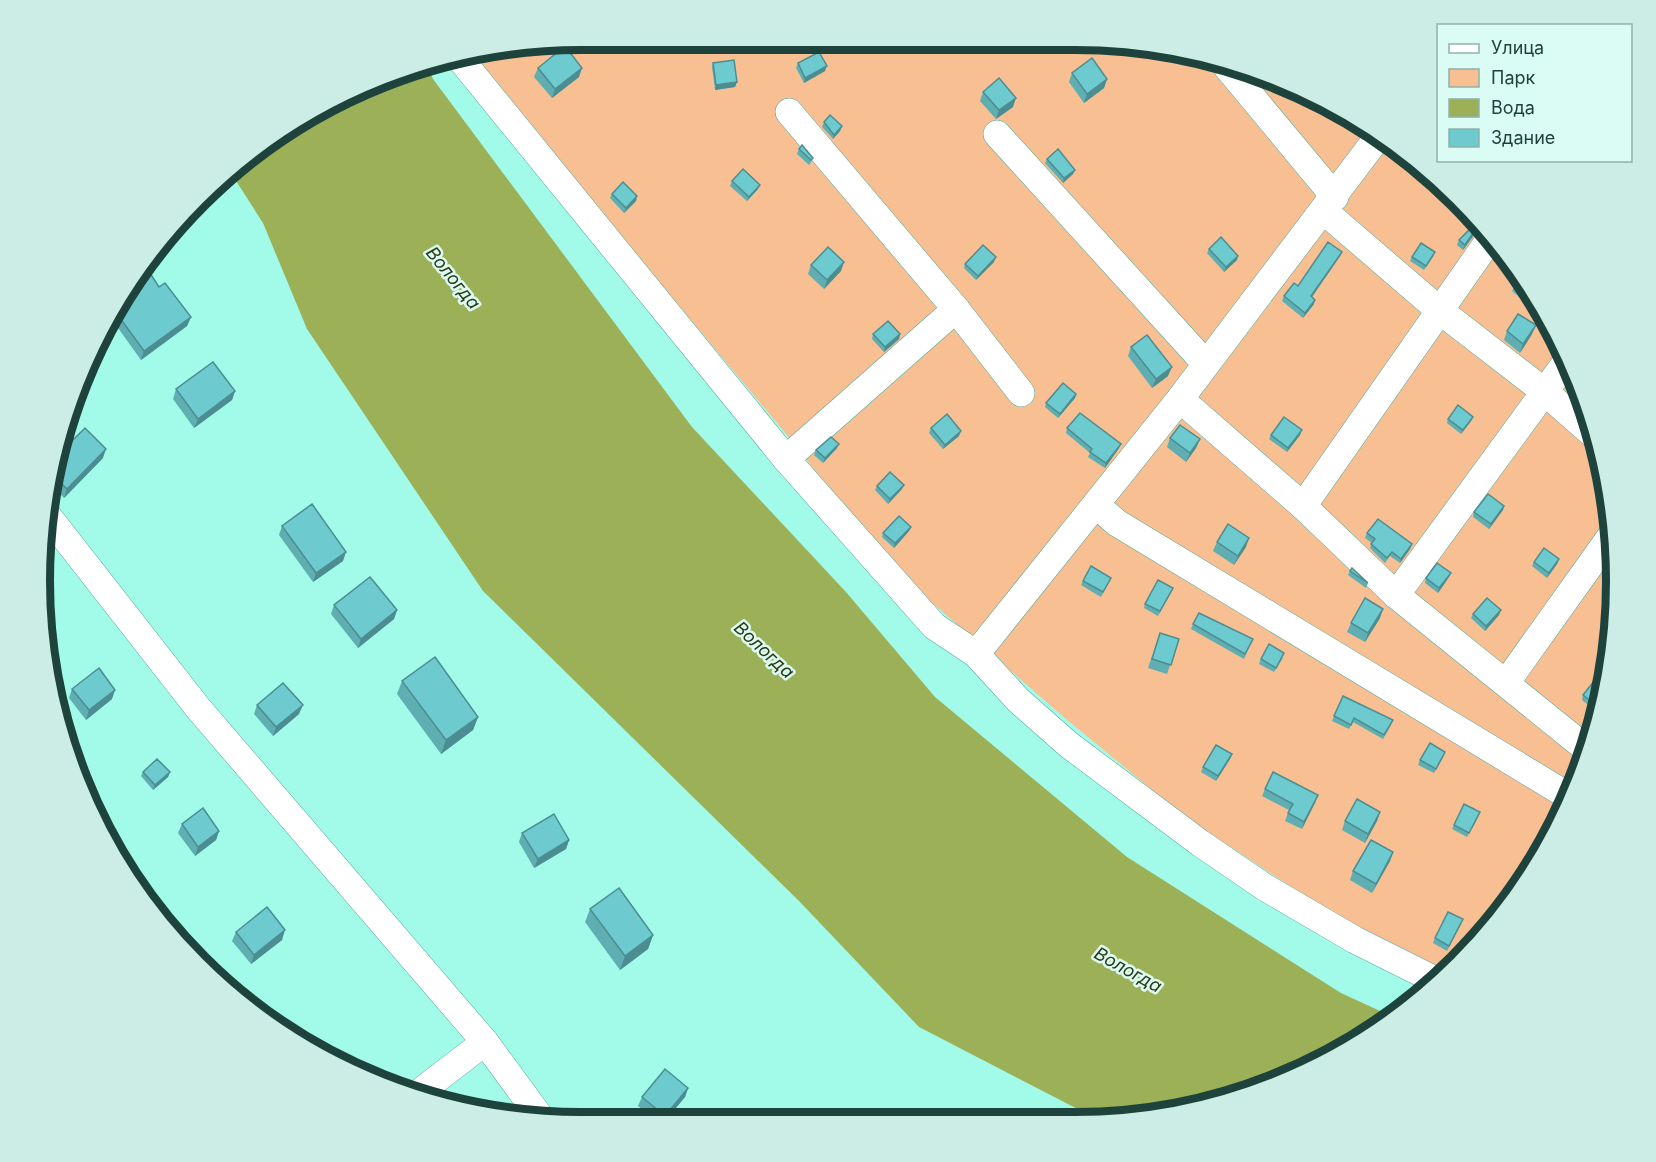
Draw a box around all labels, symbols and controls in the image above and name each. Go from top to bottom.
legend [1437,24,1632,162]
text: Улица [1491,37,1544,58]
text: Парк [1491,67,1536,88]
text: Вода [1491,97,1535,118]
text: Здание [1491,127,1555,148]
water label: Вологда [422,242,485,313]
water label: Вологда [730,617,799,683]
water label: Вологда [1091,942,1166,997]

